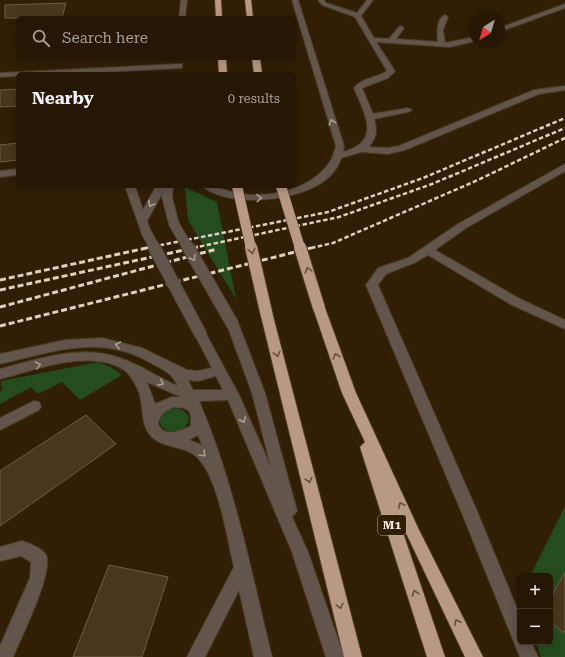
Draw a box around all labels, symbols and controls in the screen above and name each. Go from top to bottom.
north arrow [469,12,505,48]
search box [16,16,296,60]
icon: search [30,27,52,49]
text: Search here [62,29,148,47]
text: Nearby [32,88,94,108]
text: 0 results [228,91,280,106]
one-way arrow [328,118,337,125]
one-way arrow [256,194,262,202]
one-way arrow [149,200,156,207]
one-way arrow [247,247,256,254]
one-way arrow [189,254,196,261]
one-way arrow [304,267,313,274]
one-way arrow [115,342,121,350]
one-way arrow [272,351,281,358]
one-way arrow [332,352,341,359]
one-way arrow [35,361,41,369]
one-way arrow [157,379,165,386]
one-way arrow [238,416,246,424]
one-way arrow [198,449,205,457]
one-way arrow [304,477,312,484]
one-way arrow [398,502,406,509]
road number: M1 [378,515,406,535]
map controls [517,573,553,645]
button: + [517,573,553,609]
one-way arrow [411,590,420,597]
one-way arrow [336,603,344,610]
button: − [517,609,553,645]
one-way arrow [454,619,462,627]

